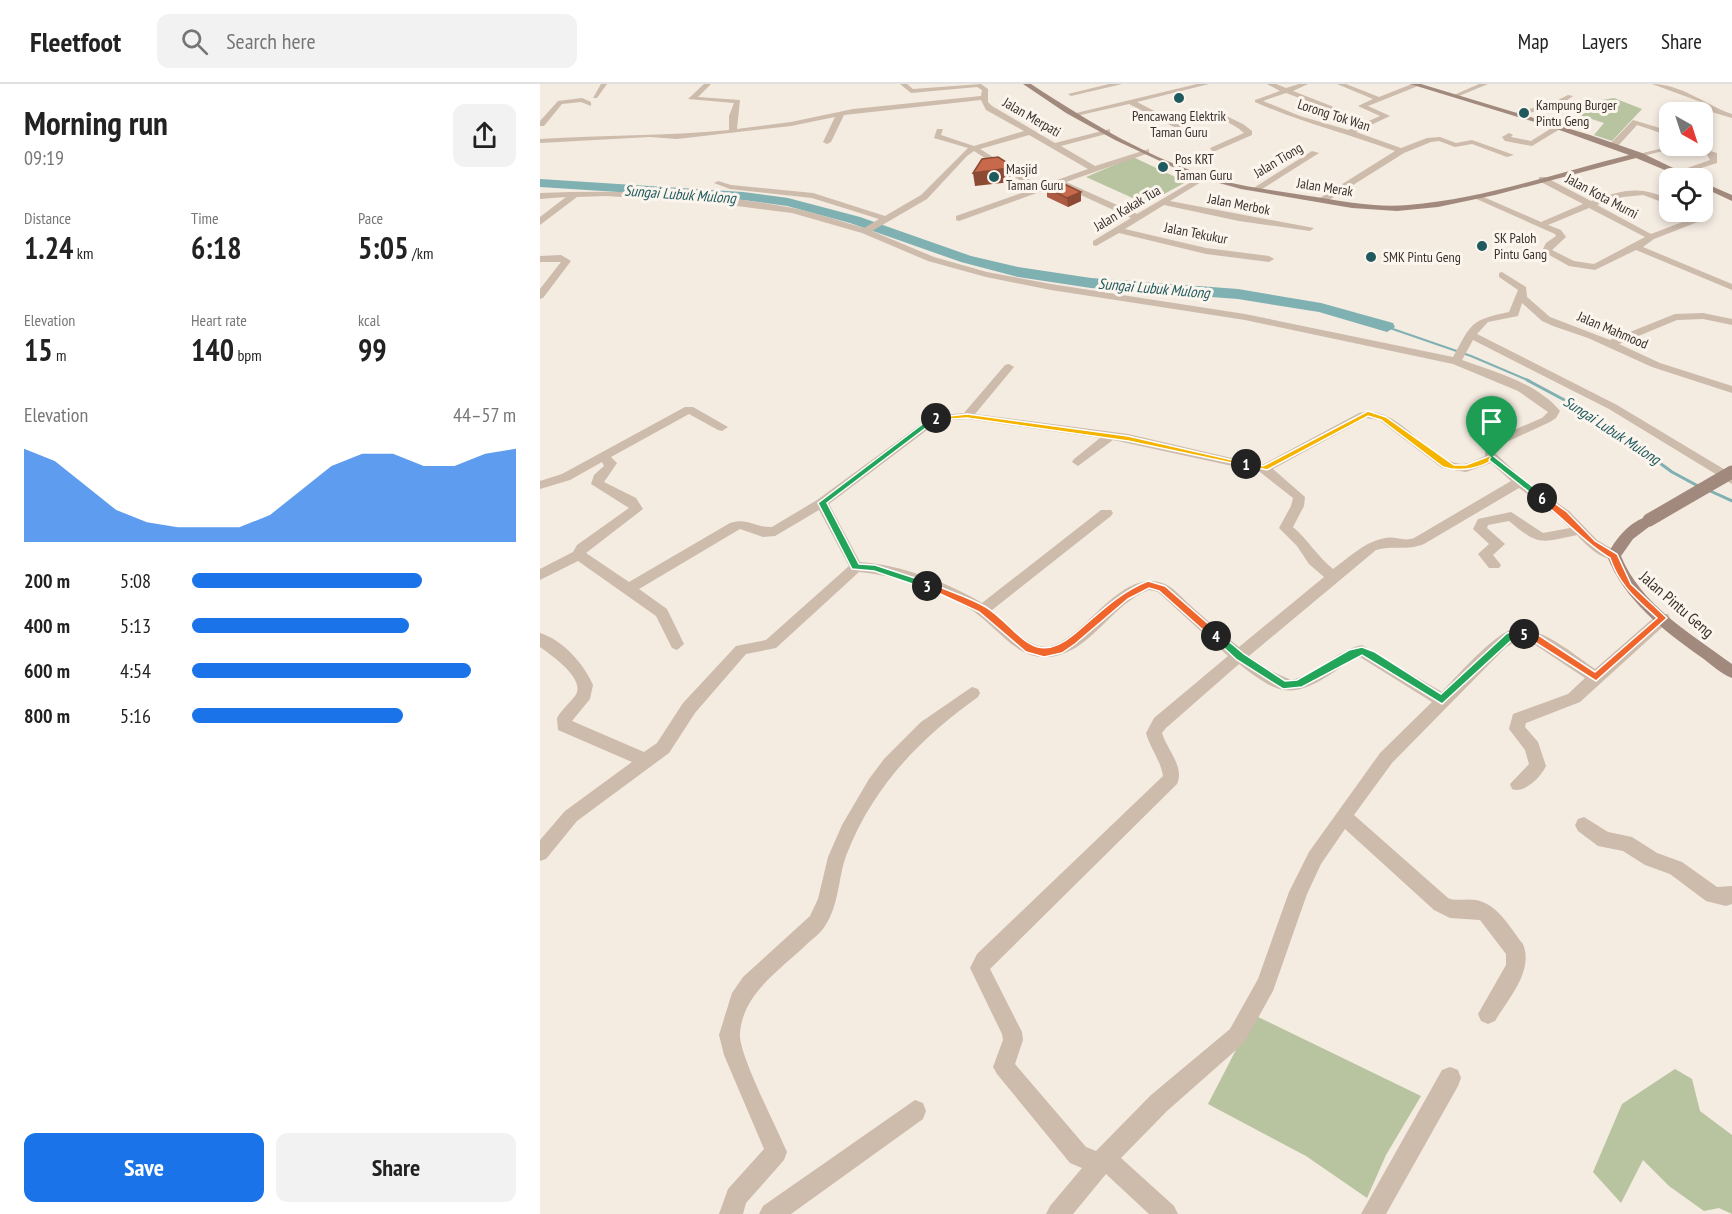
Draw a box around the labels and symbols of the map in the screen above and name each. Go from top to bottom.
marker: Pencawang Elektrik Taman Guru [1172,91,1186,105]
street label: Jalan Merpati [999,93,1064,141]
street label: Lorong Tok Wan [1295,95,1373,135]
place label: Kampung Burger Pintu Geng [1536,96,1617,130]
north arrow [1659,102,1713,156]
marker: Kampung Burger Pintu Geng [1517,106,1531,120]
place label: Pencawang Elektrik Taman Guru [1132,107,1227,141]
street label: Jalan Tiong [1249,138,1306,182]
place label: Pos KRT Taman Guru [1175,150,1232,184]
place label: Masjid Taman Guru [1006,160,1063,194]
marker: Pos KRT Taman Guru [1156,160,1170,174]
street label: Jalan Kota Murni [1562,169,1641,223]
marker: Masjid Taman Guru [987,170,1001,184]
street label: Jalan Merak [1295,174,1355,200]
water label: Sungai Lubuk Mulong [624,181,738,207]
street label: Jalan Kakak Tua [1090,181,1164,235]
street label: Jalan Merbok [1205,189,1272,219]
street label: Jalan Tekukur [1162,218,1229,248]
place label: SK Paloh Pintu Gang [1494,229,1547,263]
marker: SK Paloh Pintu Gang [1475,239,1489,253]
place label: SMK Pintu Geng [1383,248,1461,266]
marker: SMK Pintu Geng [1364,250,1378,264]
water label: Sungai Lubuk Mulong [1098,274,1212,302]
street label: Jalan Mahmood [1574,307,1651,353]
water label: Sungai Lubuk Mulong [1560,392,1665,469]
pin [1466,396,1517,458]
pin: 2 [921,403,951,433]
pin: 1 [1231,449,1261,479]
pin: 6 [1527,483,1557,513]
street label: Jalan Pintu Geng [1635,566,1718,642]
pin: 3 [912,571,942,601]
pin: 5 [1509,619,1539,649]
pin: 4 [1201,621,1231,651]

